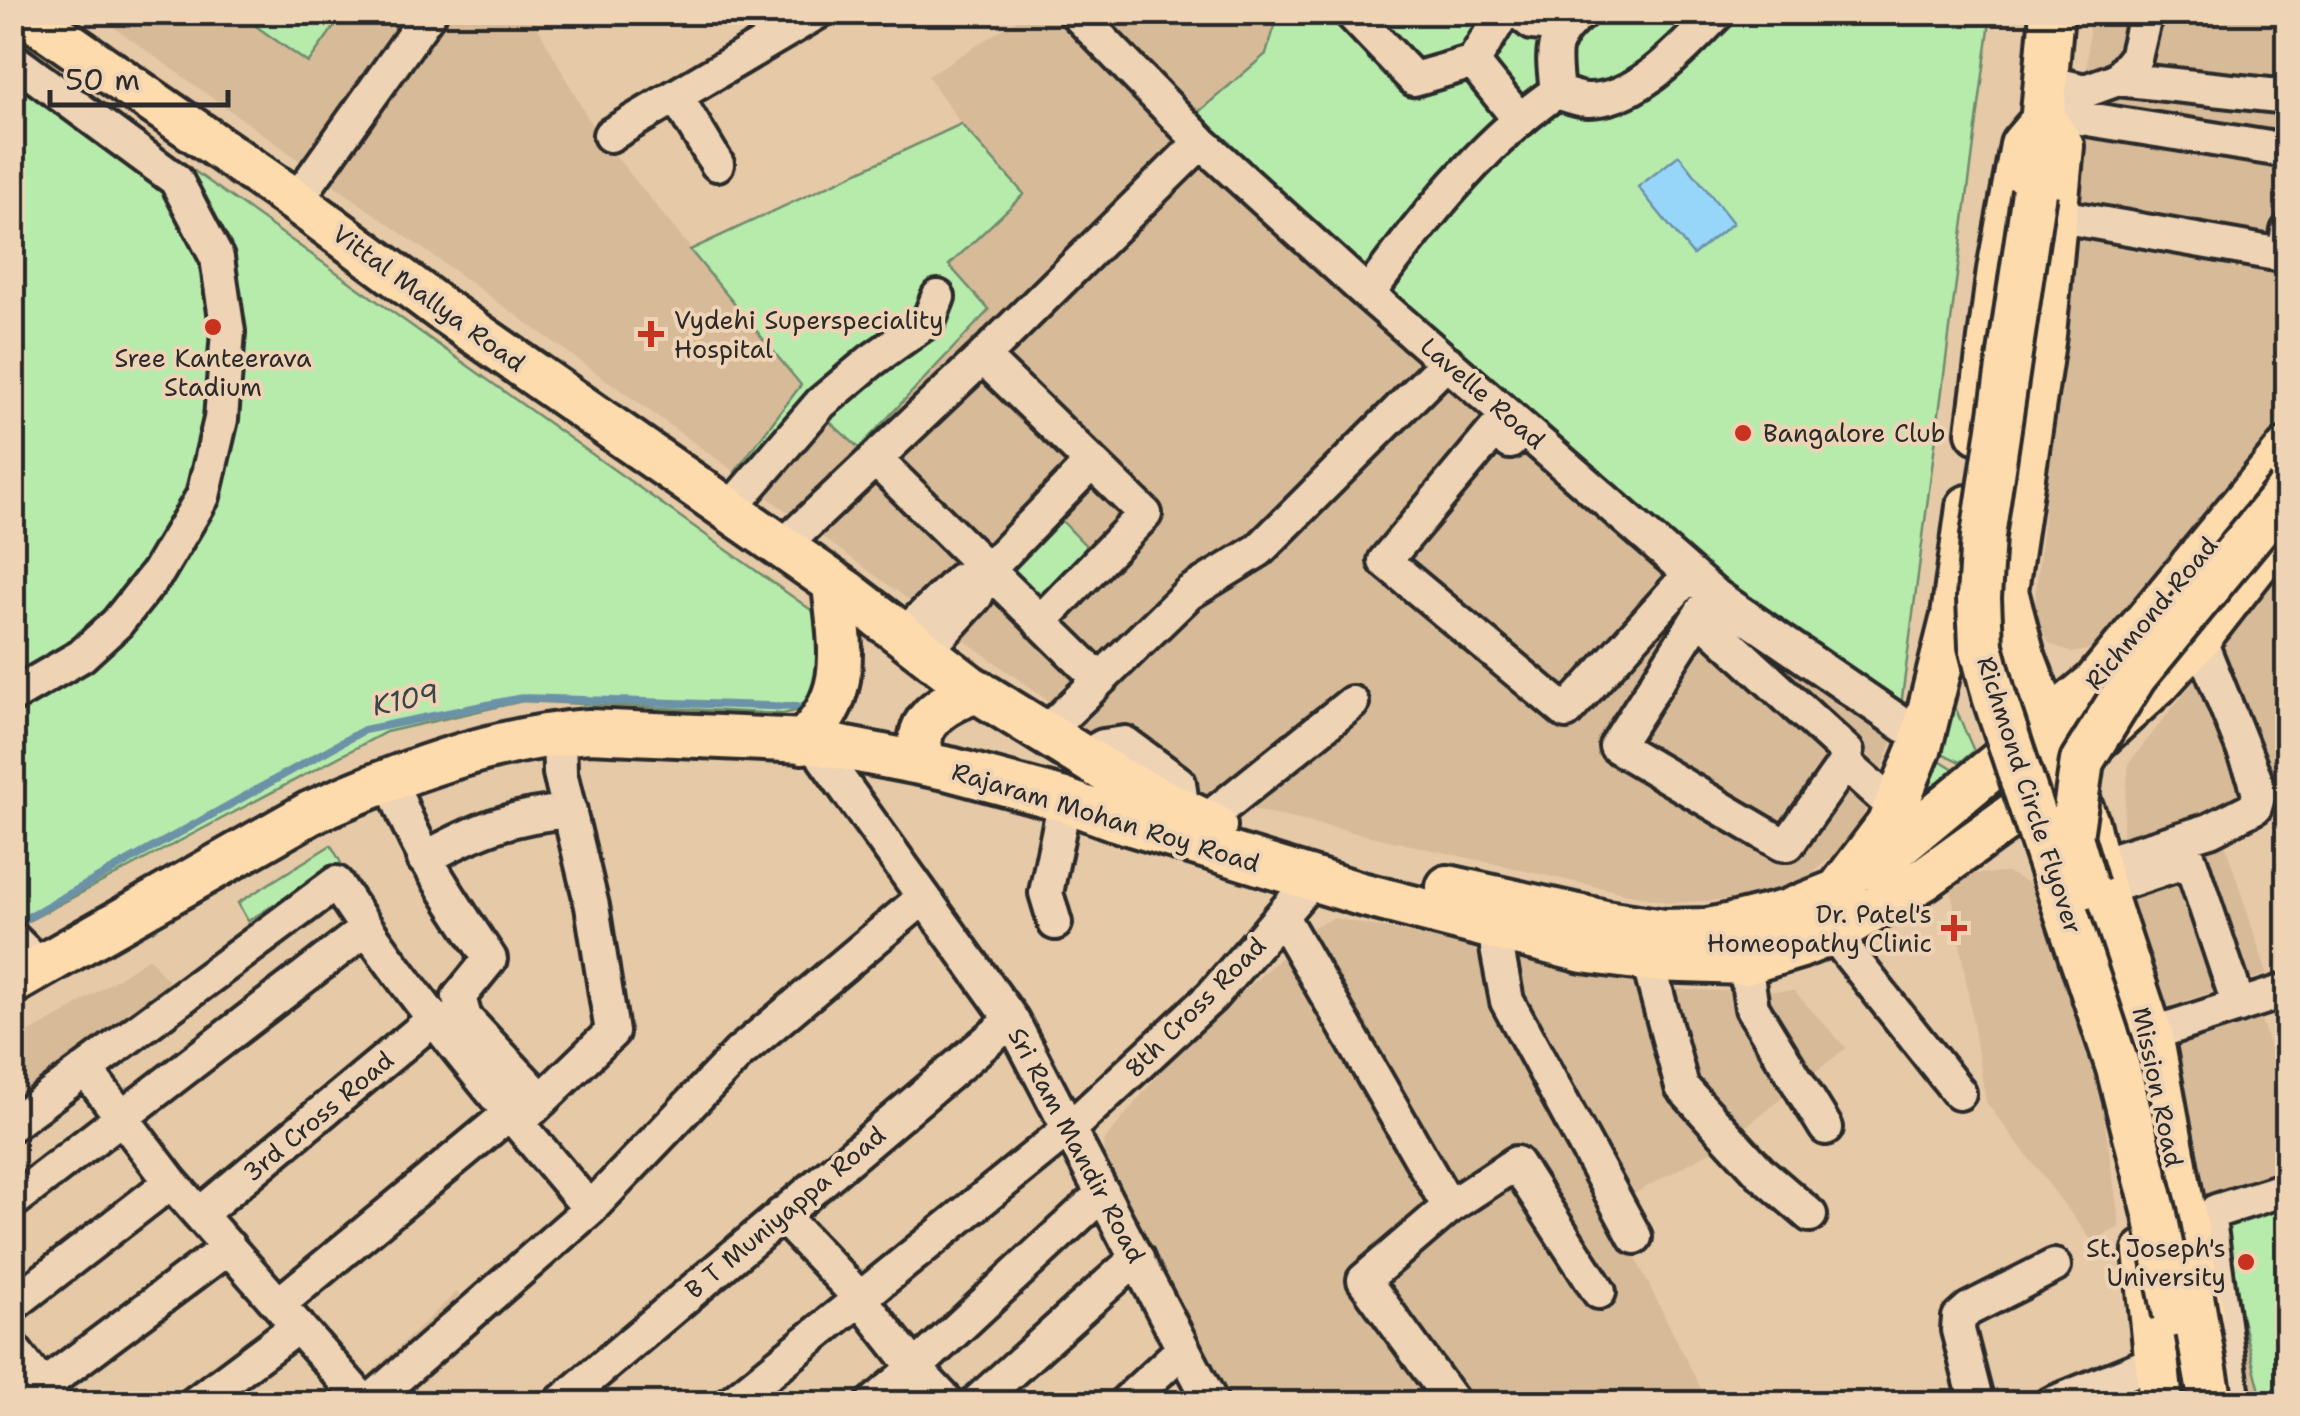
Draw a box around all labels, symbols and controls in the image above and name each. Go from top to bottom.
scale bar [50,45,228,107]
text: 50 m [65,59,140,100]
street label: Vittal Mallya Road [326,216,532,380]
place label: Vydehi Superspeciality Hospital [674,303,944,366]
marker: Sree Kanteerava Stadium [202,316,224,338]
marker: Vydehi Superspeciality Hospital [638,321,664,347]
street label: Lavelle Road [1413,329,1553,457]
place label: Sree Kanteerava Stadium [114,341,312,404]
place label: Bangalore Club [1763,416,1945,450]
marker: Bangalore Club [1732,422,1754,444]
street label: Richmond Road [2077,529,2225,697]
street label: Richmond Circle Flyover [1969,652,2091,938]
water label: K109 [368,673,442,725]
street label: Rajaram Mohan Roy Road [948,754,1264,880]
place label: Dr. Patel's Homeopathy Clinic [1707,897,1932,960]
marker: Dr. Patel's Homeopathy Clinic [1941,915,1967,941]
street label: 8th Cross Road [1117,929,1273,1085]
street label: Mission Road [2124,1004,2192,1170]
street label: Sri Ram Mandir Road [1000,1021,1154,1269]
street label: 3rd Cross Road [235,1043,401,1189]
street label: B T Muniyappa Road [678,1118,893,1306]
place label: St. Joseph's University [2086,1231,2226,1294]
marker: St. Joseph's University [2235,1251,2257,1273]

